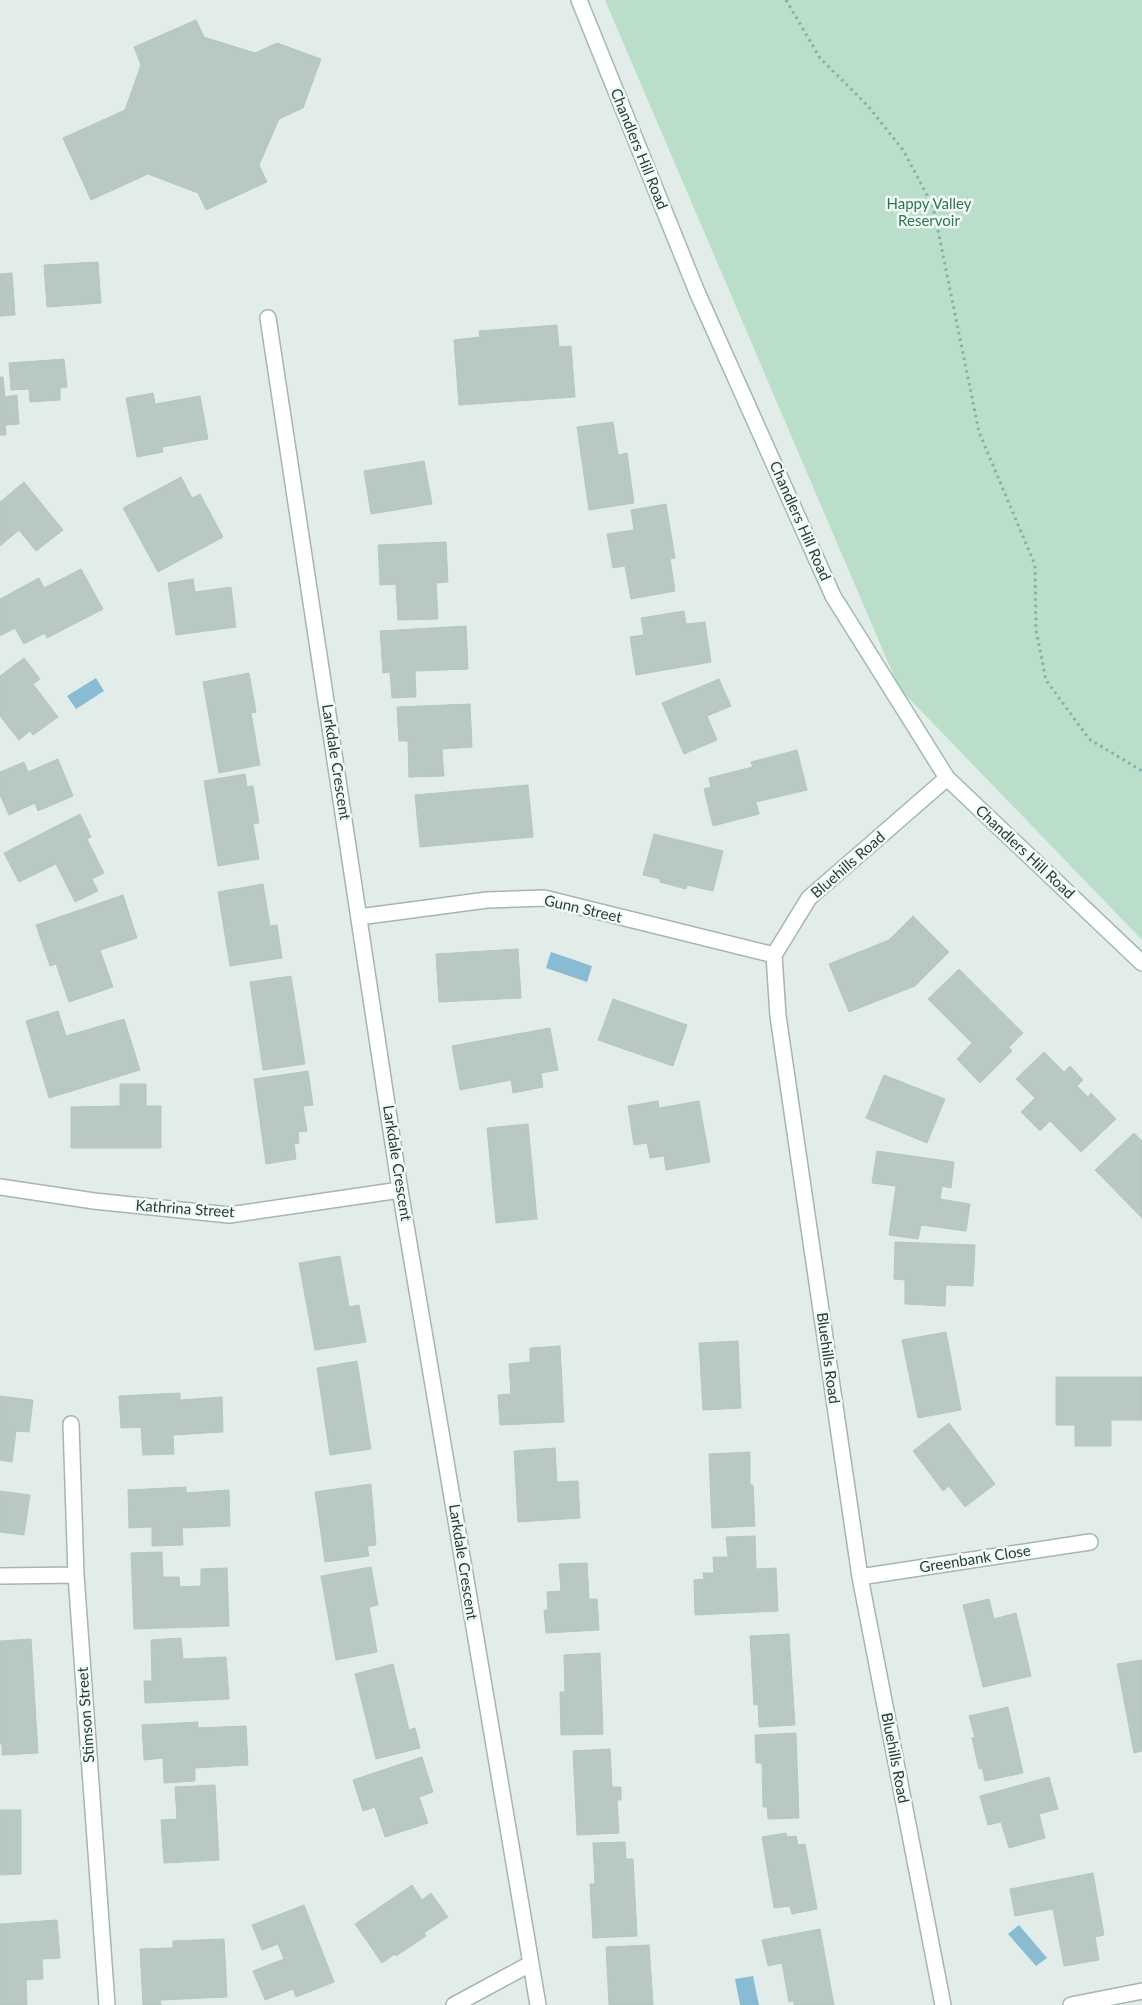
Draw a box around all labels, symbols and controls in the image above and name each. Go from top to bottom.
street label: Chandlers Hill Road [607,85,672,212]
park label: Happy Valley Reservoir [886,194,972,229]
street label: Chandlers Hill Road [766,458,835,583]
street label: Larkdale Crescent [319,703,355,822]
street label: Chandlers Hill Road [972,801,1079,902]
street label: Bluehills Road [807,827,888,901]
street label: Gunn Street [543,890,624,926]
street label: Larkdale Crescent [380,1104,416,1223]
street label: Kathrina Street [135,1196,236,1220]
street label: Bluehills Road [814,1311,844,1405]
street label: Larkdale Crescent [446,1503,482,1622]
street label: Greenbank Close [918,1540,1032,1576]
street label: Stimson Street [73,1666,97,1764]
street label: Bluehills Road [878,1711,914,1805]

